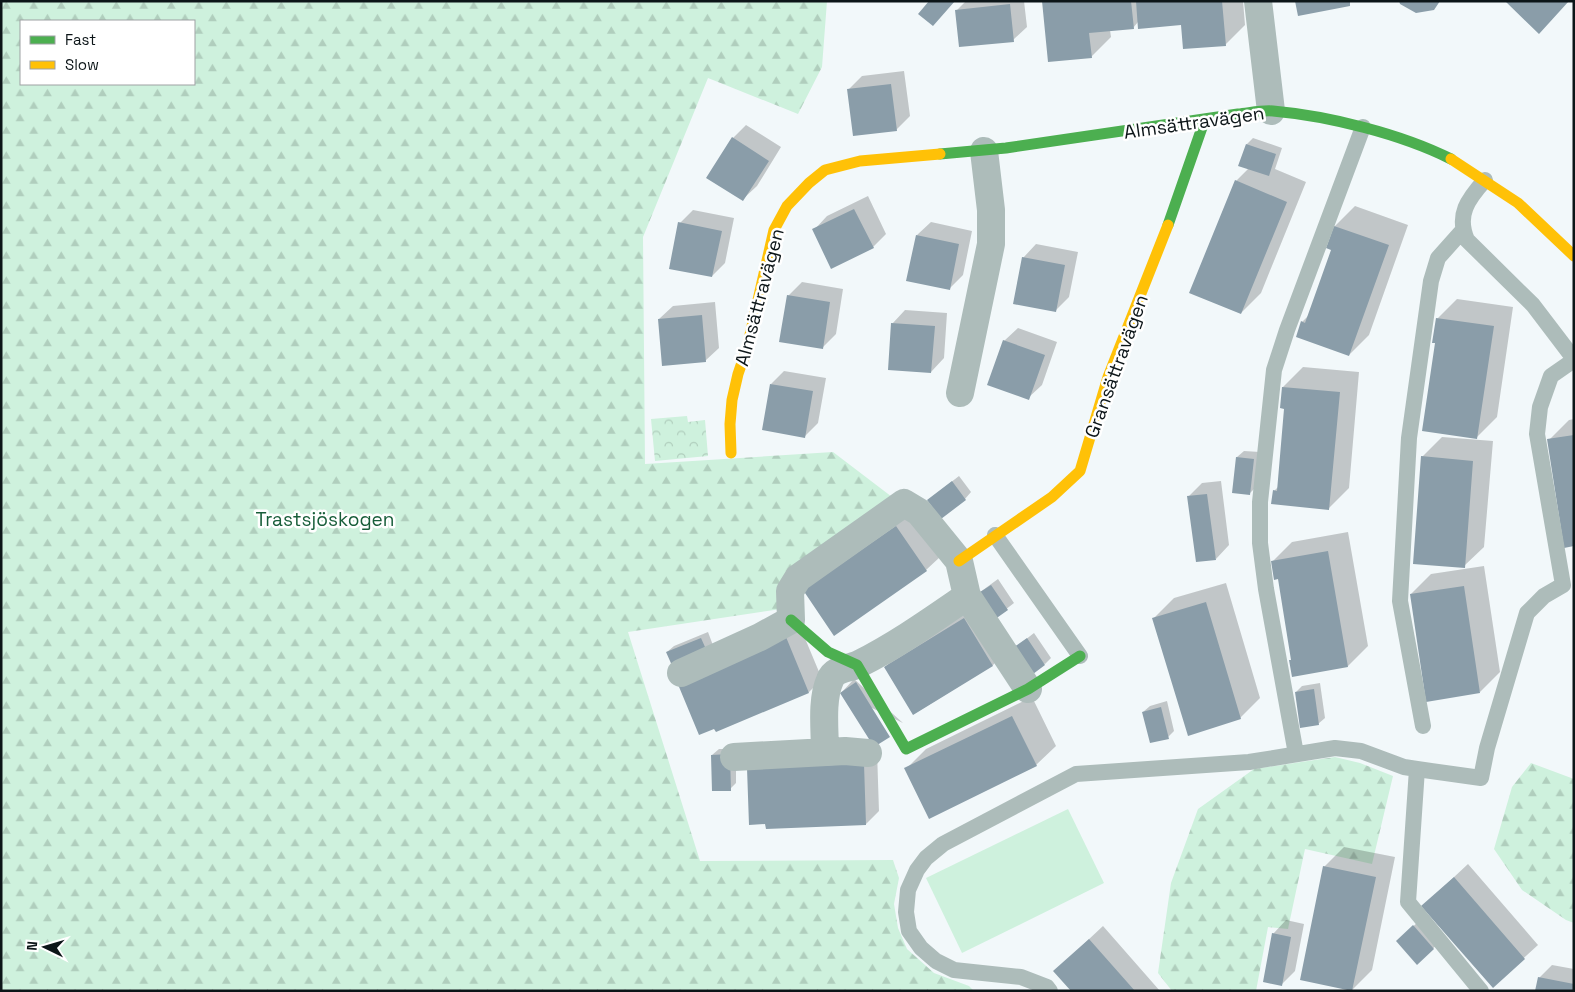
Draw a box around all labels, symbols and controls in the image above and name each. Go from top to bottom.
legend [20,20,195,85]
text: Fast [65,30,96,49]
text: Slow [65,55,99,74]
street label: Almsättravägen [1122,100,1266,145]
street label: Almsättravägen [729,225,790,369]
street label: Gransättravägen [1079,291,1154,441]
park label: Trastsjöskogen [256,507,394,532]
north arrow [20,922,70,972]
text: N [23,940,41,951]

